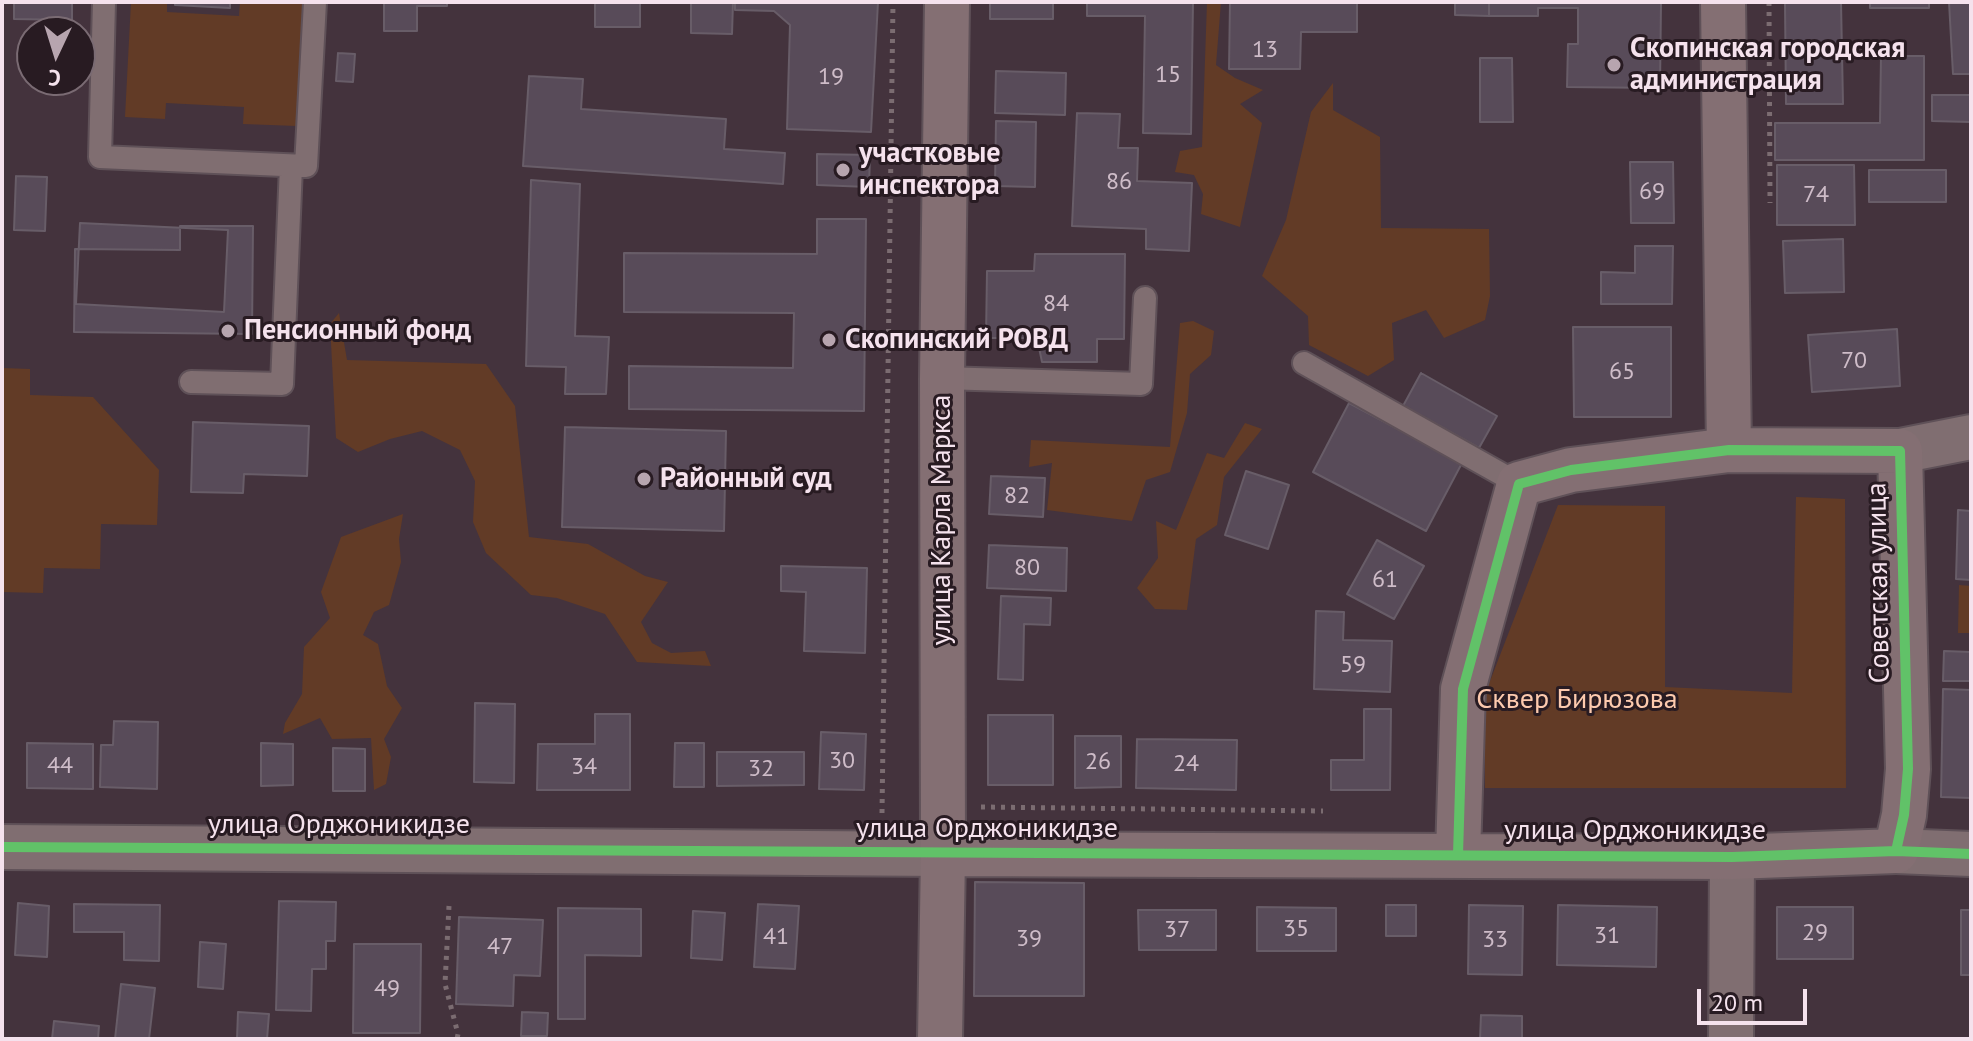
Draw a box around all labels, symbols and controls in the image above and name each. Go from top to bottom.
north arrow [16,16,96,96]
place label: Скопинская городская администрация [1630,32,1905,98]
house number: 13 [1252,36,1278,64]
marker: Скопинская городская администрация [1605,56,1623,74]
house number: 15 [1155,61,1181,89]
house number: 19 [818,63,844,91]
text: С [47,64,62,92]
place label: участковые инспектора [859,137,1001,203]
marker: участковые инспектора [834,161,852,179]
house number: 86 [1106,168,1132,196]
house number: 69 [1639,178,1665,206]
house number: 74 [1803,181,1829,209]
house number: 84 [1043,290,1069,318]
place label: Пенсионный фонд [244,314,471,348]
marker: Пенсионный фонд [219,322,237,340]
place label: Скопинский РОВД [845,323,1068,357]
marker: Скопинский РОВД [820,331,838,349]
house number: 70 [1841,347,1867,375]
house number: 65 [1609,358,1635,386]
street label: улица Карла Маркса [925,395,959,645]
place label: Районный суд [660,462,832,496]
marker: Районный суд [635,470,653,488]
house number: 82 [1004,482,1030,510]
street label: Советская улица [1860,482,1898,684]
house number: 80 [1014,554,1040,582]
house number: 61 [1372,566,1398,594]
house number: 59 [1340,651,1366,679]
park label: Сквер Бирюзова [1476,683,1678,717]
house number: 30 [829,747,855,775]
house number: 26 [1085,748,1111,776]
house number: 24 [1173,750,1199,778]
house number: 44 [47,752,73,780]
house number: 34 [571,753,597,781]
house number: 32 [748,755,774,783]
street label: улица Орджоникидзе [208,808,470,842]
street label: улица Орджоникидзе [856,812,1118,846]
street label: улица Орджоникидзе [1504,814,1766,848]
house number: 35 [1283,915,1309,943]
house number: 37 [1164,916,1190,944]
house number: 29 [1802,919,1828,947]
house number: 31 [1594,922,1620,950]
house number: 41 [763,923,789,951]
house number: 39 [1016,925,1042,953]
house number: 33 [1482,926,1508,954]
house number: 47 [487,933,513,961]
scale bar [1701,973,1811,1023]
house number: 49 [374,975,400,1003]
text: 20 m [1711,987,1763,1018]

